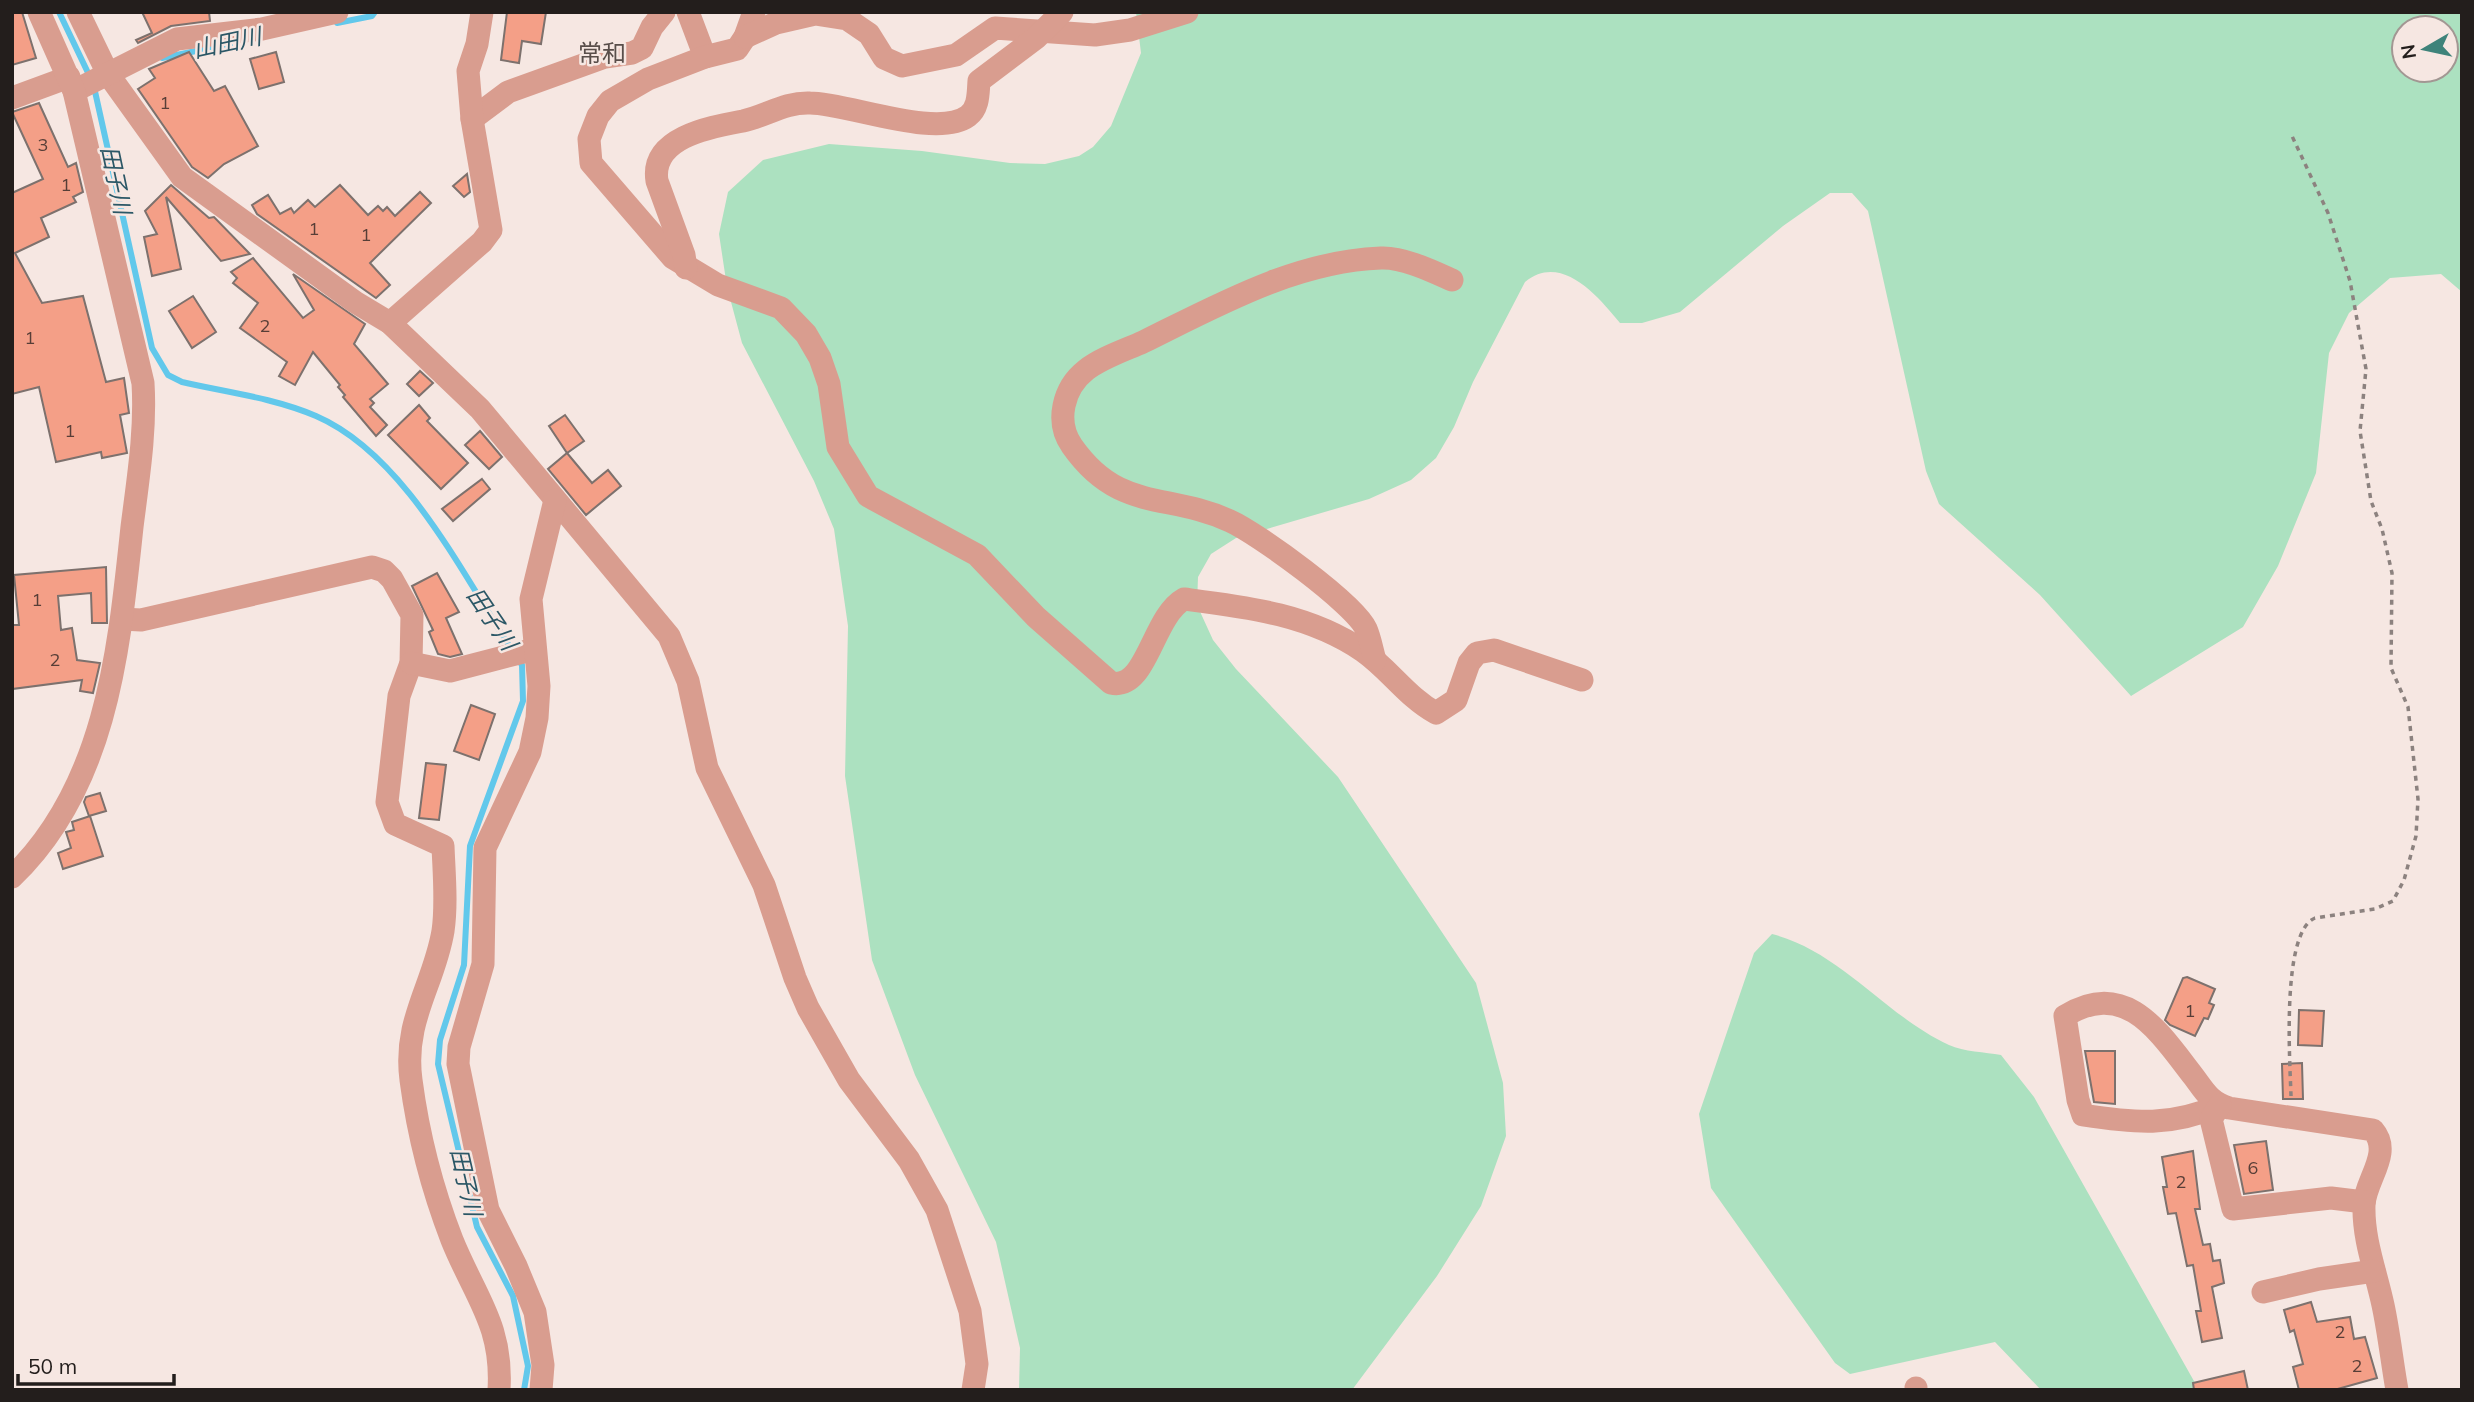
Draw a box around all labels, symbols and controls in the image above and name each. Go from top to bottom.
north arrow [2390,14,2460,84]
water label: 山田川 [190,21,267,64]
district label: 常和 [578,38,626,68]
text: N [2395,43,2421,61]
house number: 1 [160,91,170,114]
house number: 3 [38,133,48,156]
water label: 田子川 [95,143,138,220]
house number: 1 [61,173,71,196]
house number: 1 [309,217,319,240]
house number: 1 [361,223,371,246]
house number: 2 [260,314,270,337]
house number: 1 [25,326,35,349]
house number: 1 [65,419,75,442]
water label: 田子川 [461,582,525,658]
house number: 1 [32,588,42,611]
house number: 2 [50,648,60,671]
house number: 1 [2185,999,2195,1022]
water label: 田子川 [445,1145,489,1222]
house number: 6 [2248,1156,2258,1179]
house number: 2 [2176,1170,2186,1193]
house number: 2 [2335,1320,2345,1343]
scale bar [18,1342,173,1386]
text: 50 m [28,1353,77,1379]
house number: 2 [2352,1354,2362,1377]

